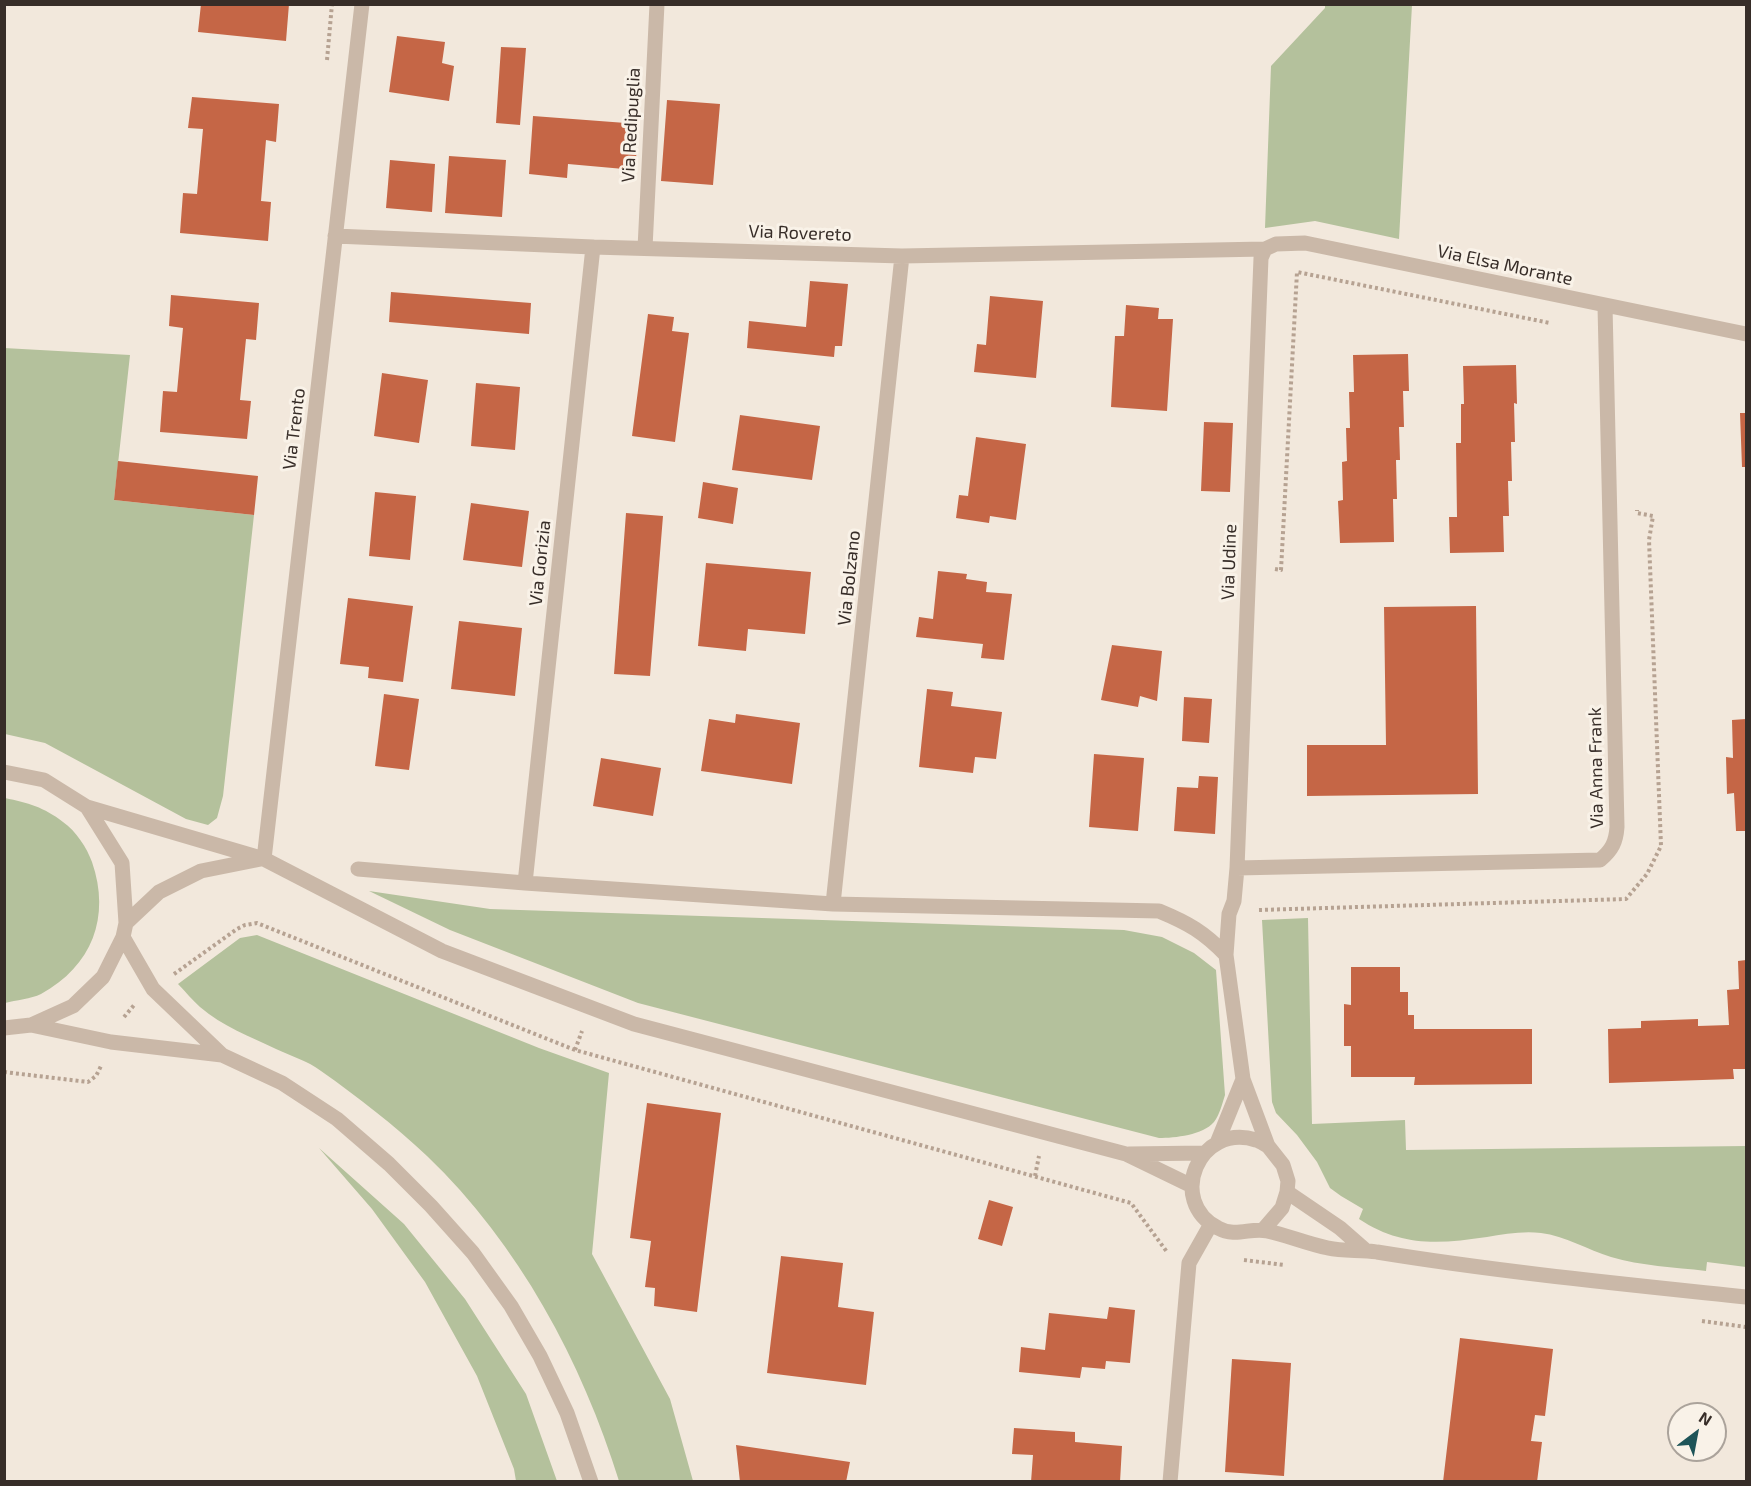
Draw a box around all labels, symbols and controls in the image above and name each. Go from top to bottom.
street label: Via Redipuglia [617,67,645,183]
street label: Via Rovereto [748,220,852,246]
street label: Via Elsa Morante [1435,240,1575,290]
street label: Via Trento [278,387,310,471]
street label: Via Gorizia [525,519,555,607]
street label: Via Udine [1217,524,1241,600]
street label: Via Bolzano [833,529,865,627]
street label: Via Anna Frank [1584,707,1608,829]
north arrow [1667,1402,1727,1462]
text: N [1696,1407,1716,1429]

